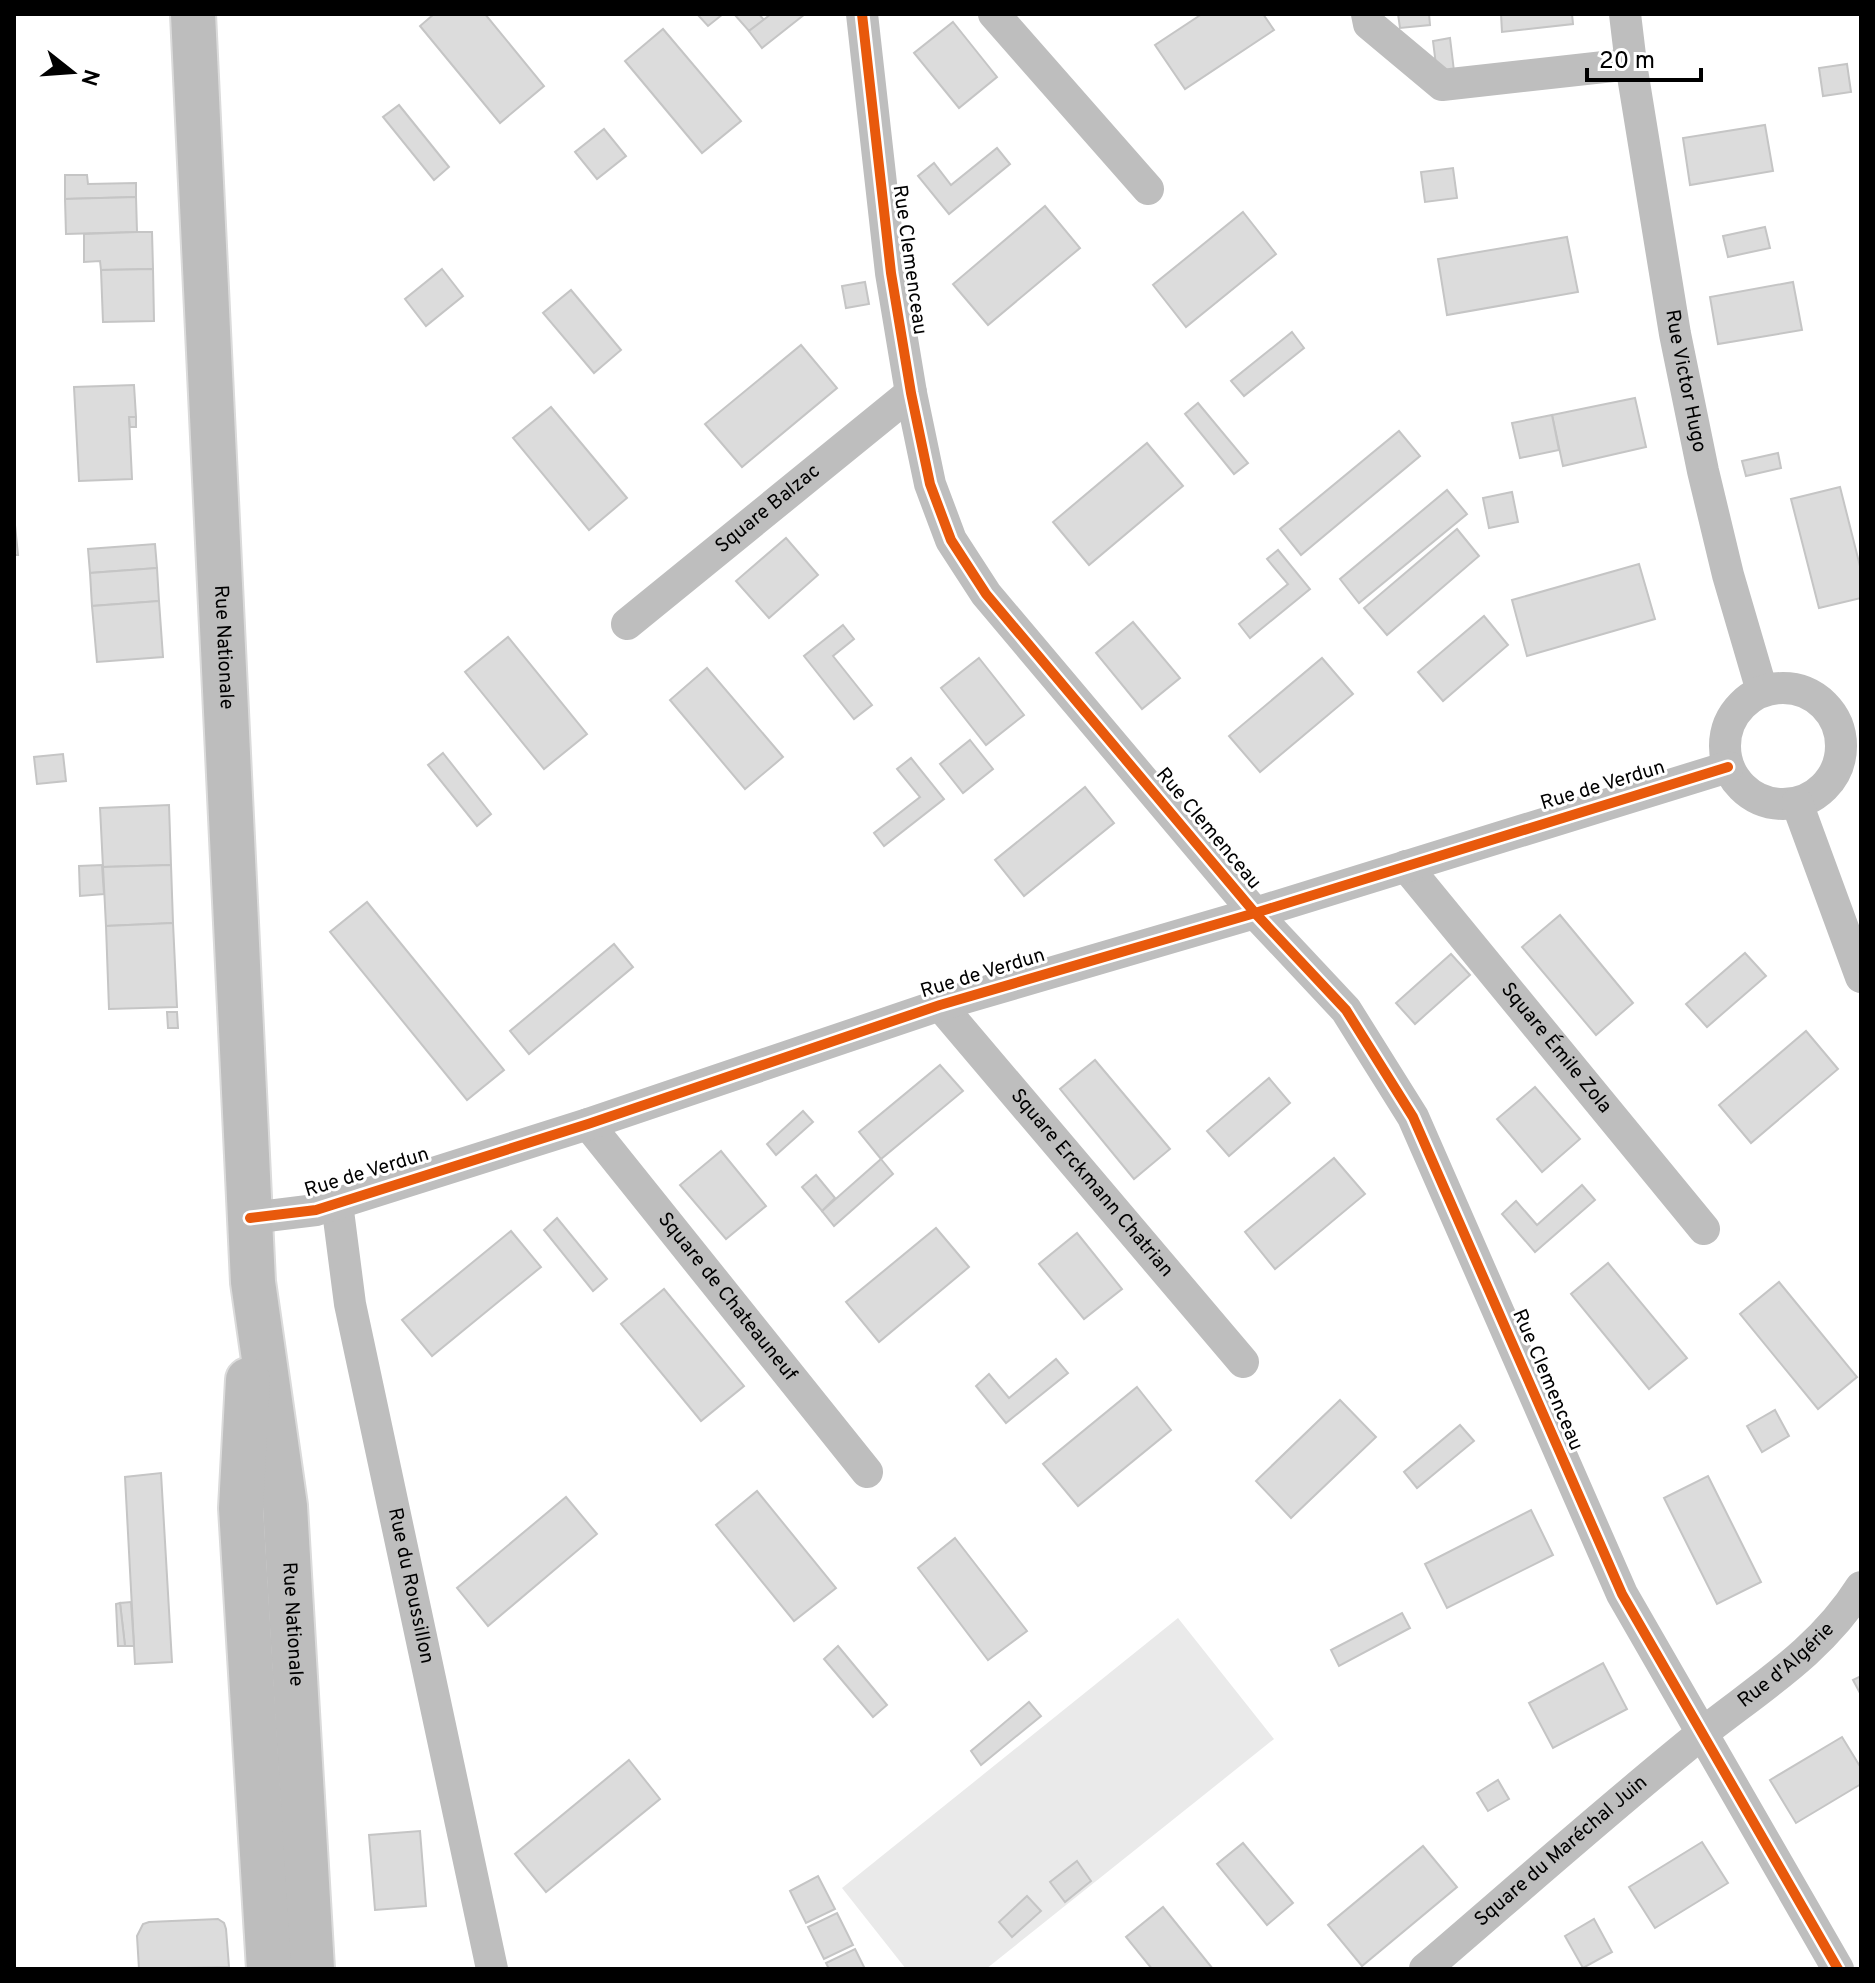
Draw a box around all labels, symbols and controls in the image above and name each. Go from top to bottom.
north arrow [32,32,112,112]
scale bar [1587,32,1701,82]
text: 20 m [1599,47,1655,77]
text: N [74,66,104,89]
street label: Rue Clemenceau [886,183,932,337]
street label: Rue Victor Hugo [1658,308,1712,455]
street label: Square Balzac [710,459,826,560]
street label: Rue Nationale [207,584,239,710]
street label: Rue de Verdun [1538,755,1668,817]
street label: Rue Clemenceau [1149,763,1267,895]
street label: Rue de Verdun [918,943,1048,1005]
street label: Square Émile Zola [1494,978,1617,1119]
street label: Square Erckmann Chatrian [1004,1084,1179,1283]
street label: Rue de Verdun [302,1142,432,1204]
street label: Square de Chateauneuf [651,1207,803,1387]
street label: Rue Clemenceau [1506,1305,1588,1455]
street label: Rue du Roussillon [381,1505,439,1666]
street label: Rue Nationale [275,1561,308,1687]
street label: Rue d'Algérie [1733,1617,1841,1714]
street label: Square du Maréchal Juin [1470,1770,1653,1933]

